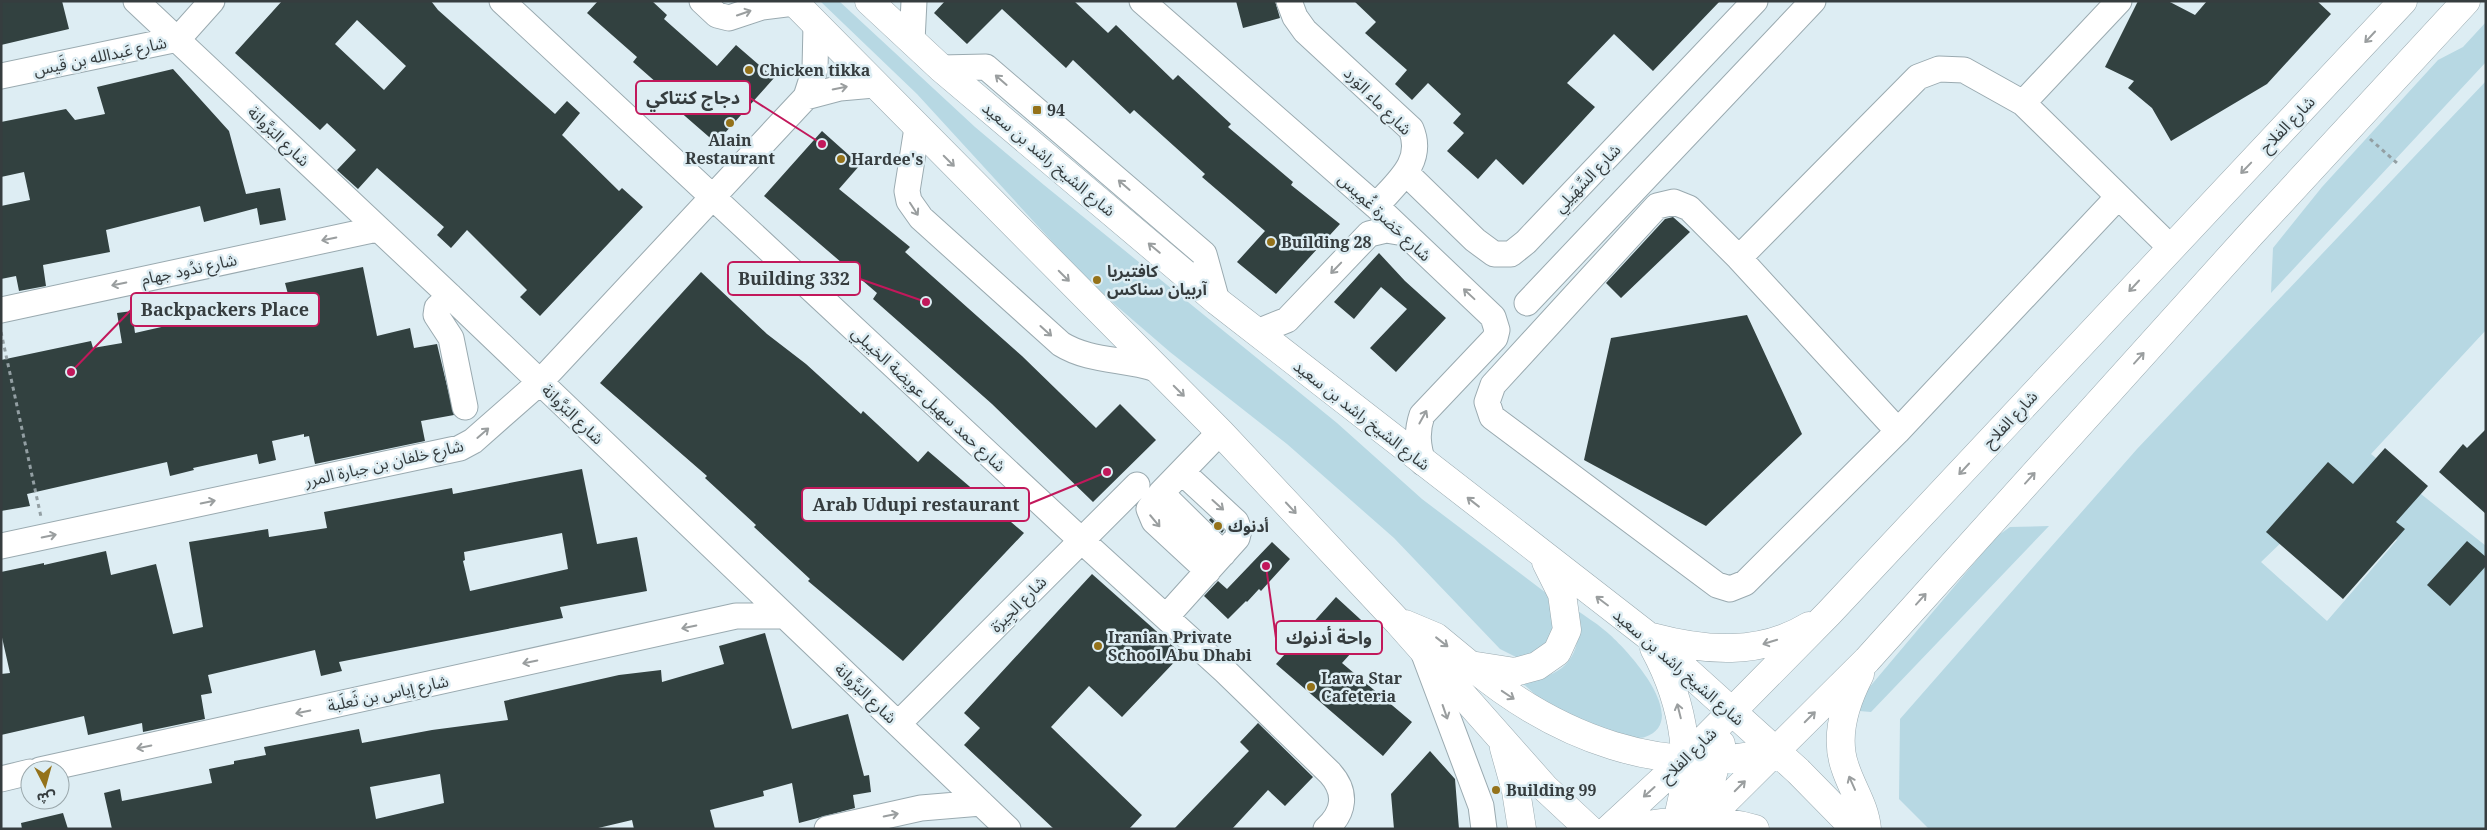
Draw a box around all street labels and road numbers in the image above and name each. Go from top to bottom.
street label: شارع عَبدالله بن قَيس [31,31,169,83]
street label: شارع ماء الوَرد [1338,62,1417,141]
street label: شارع الفلاح [2254,91,2321,159]
street label: شارع الشيخ راشد بن سعيد [977,97,1120,223]
street label: شارع البَرَّوانة [242,101,315,173]
street label: شارع السِّهَيلِي [1549,139,1627,219]
street label: شارع حَضرة غُمِيس [1332,168,1436,267]
street label: شارع ندُود جهام [139,248,239,292]
street label: شارع حمد سهيل عويضة الخييلي [846,322,1011,478]
street label: شارع الشيخ راشد بن سعيد [1288,355,1435,477]
street label: شارع البَرَّوانة [536,379,609,451]
street label: شارع الفلاح [1978,386,2044,454]
street label: شارع خلفان بن جبارة المرر [301,434,466,494]
street label: شارع الجِيرَة [985,571,1053,639]
street label: شارع الشيخ راشد بن سعيد [1607,604,1749,732]
street label: شارع البَرَّوانة [829,658,902,730]
street label: شارع إياس بن ثَعلَبة [325,669,451,719]
street label: شارع الفلاح [1655,722,1723,789]

